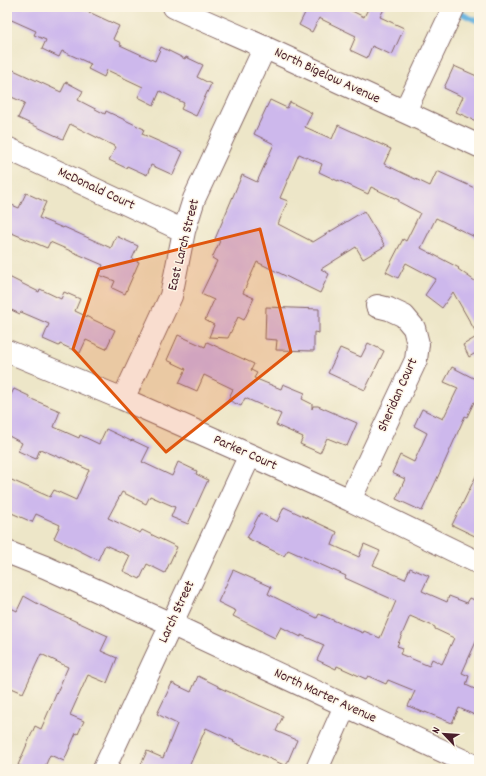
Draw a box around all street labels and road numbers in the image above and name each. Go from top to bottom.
street label: North Bigelow Avenue [271,43,383,109]
street label: McDonald Court [54,162,138,216]
street label: East Larch Street [163,197,205,293]
street label: Sheridan Court [373,355,423,435]
street label: Parker Court [210,430,280,476]
street label: Larch Street [154,578,200,646]
street label: North Marter Avenue [270,663,380,729]

